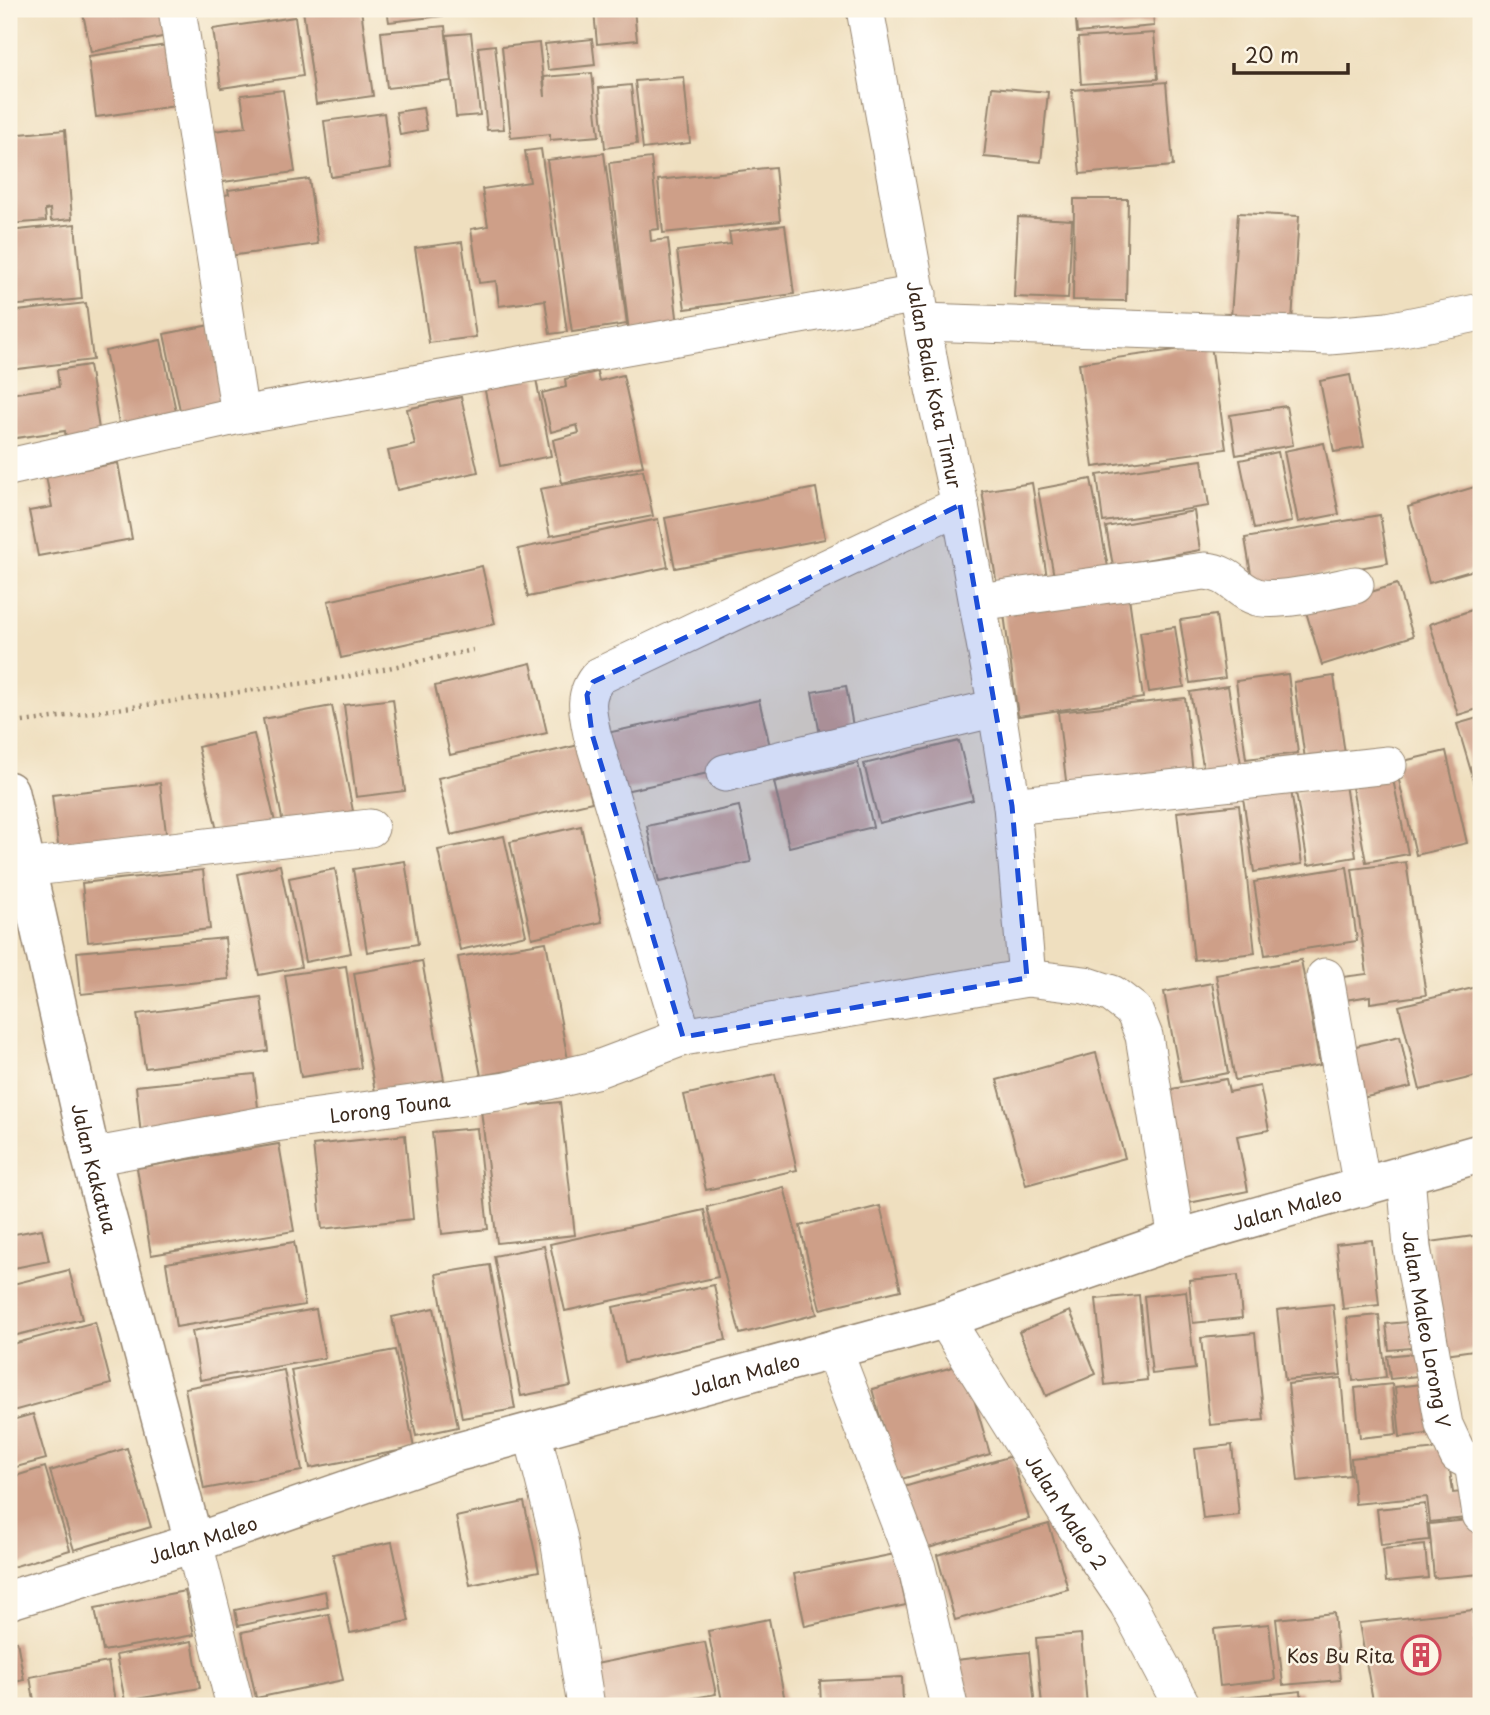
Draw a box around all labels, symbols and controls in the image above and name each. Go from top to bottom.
scale bar [1234,32,1348,76]
text: 20 m [1245,38,1299,70]
street label: Jalan Balai Kota Timur [901,278,970,491]
street label: Lorong Touna [328,1085,452,1129]
street label: Jalan Kakatua [65,1101,125,1236]
street label: Jalan Maleo [1228,1179,1345,1237]
street label: Jalan Maleo Lorong V [1397,1230,1458,1430]
street label: Jalan Maleo [686,1345,803,1402]
street label: Jalan Maleo 2 [1019,1449,1115,1575]
street label: Jalan Maleo [145,1508,261,1570]
building icon: Kos Bu Rita [1400,1634,1442,1676]
place label: Kos Bu Rita [1287,1641,1395,1669]

